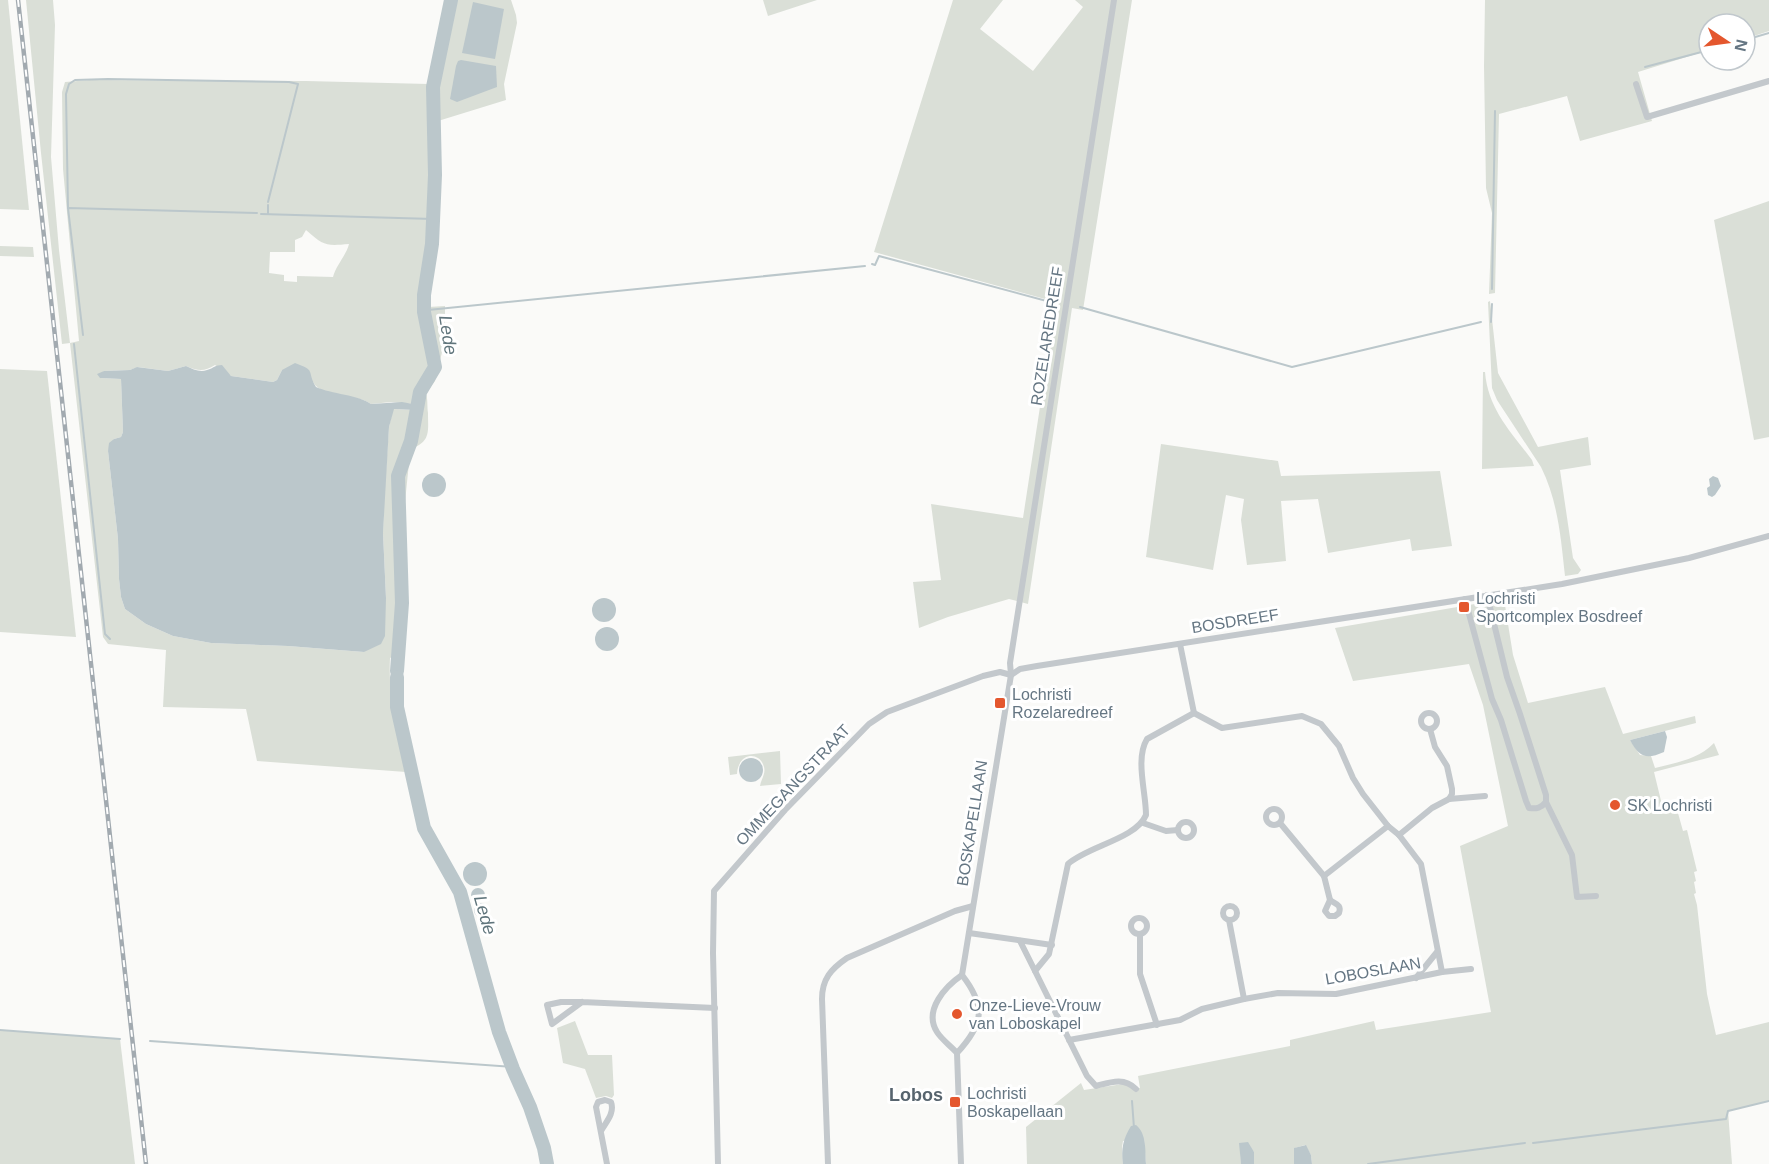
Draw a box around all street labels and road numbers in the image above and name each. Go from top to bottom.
street label: ROZELAREDREEF [1028,265,1066,407]
street label: BOSDREEF [1190,606,1280,636]
street label: OMMEGANGSTRAAT [733,721,854,849]
street label: BOSKAPELLAAN [954,759,990,887]
street label: LOBOSLAAN [1324,954,1422,988]

